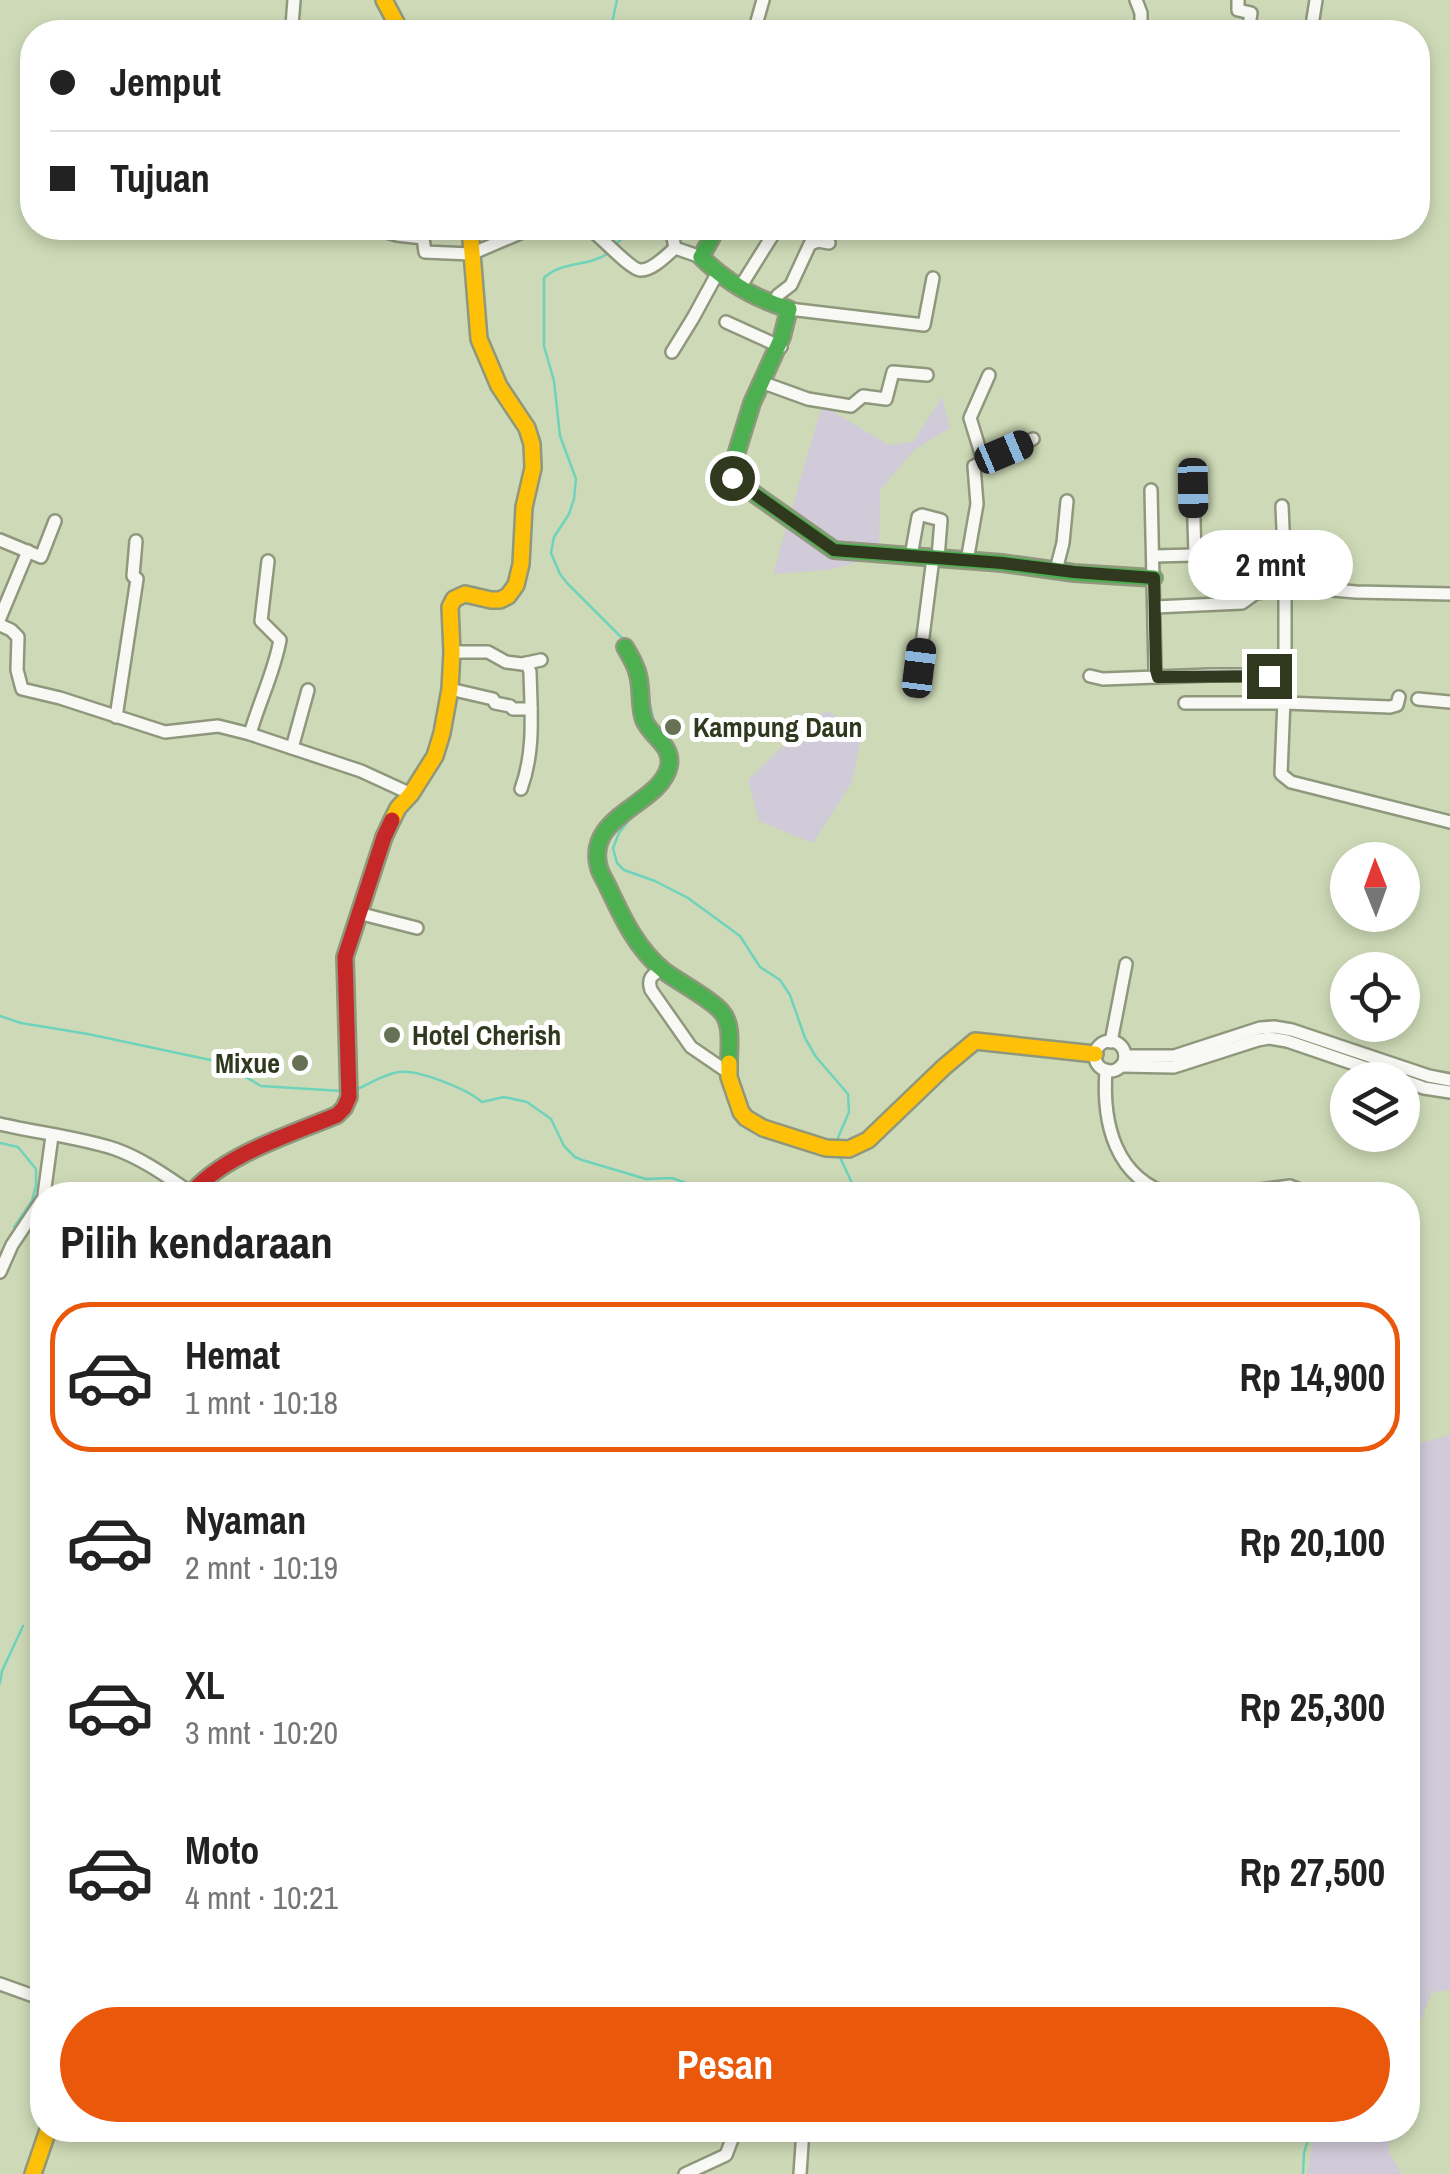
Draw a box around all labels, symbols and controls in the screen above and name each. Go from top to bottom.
text: Jemput [110,57,221,108]
text: Tujuan [110,153,210,204]
car [971,426,1037,478]
route start [710,456,755,501]
car [1177,458,1209,518]
callout: 2 mnt [1186,531,1352,601]
text: 2 mnt [1236,543,1305,586]
car [900,636,938,700]
route end [1247,654,1292,699]
place label: Kampung Daun [693,708,863,746]
marker: Kampung Daun [662,716,684,738]
north arrow [1330,842,1420,932]
map controls [1330,842,1420,1152]
button: locate [1330,952,1420,1042]
place label: Hotel Cherish [412,1016,561,1054]
marker: Hotel Cherish [381,1024,403,1046]
place label: Mixue [215,1044,280,1082]
marker: Mixue [289,1052,311,1074]
button: layers [1330,1062,1420,1152]
text: Pilih kendaraan [60,1211,333,1272]
text: Hemat [185,1330,280,1381]
icon: car [65,1332,155,1422]
text: Rp 14,900 [1239,1352,1385,1403]
text: 1 mnt · 10:18 [185,1381,338,1424]
text: Nyaman [185,1495,306,1546]
icon: car [65,1497,155,1587]
text: Rp 20,100 [1239,1517,1385,1568]
text: 2 mnt · 10:19 [185,1546,338,1589]
text: XL [185,1660,225,1711]
icon: car [65,1662,155,1752]
text: Rp 25,300 [1239,1682,1385,1733]
text: 3 mnt · 10:20 [185,1711,338,1754]
text: Moto [185,1825,259,1876]
icon: car [65,1827,155,1917]
text: Rp 27,500 [1239,1847,1385,1898]
text: 4 mnt · 10:21 [185,1876,338,1919]
button: Pesan [60,2007,1390,2122]

